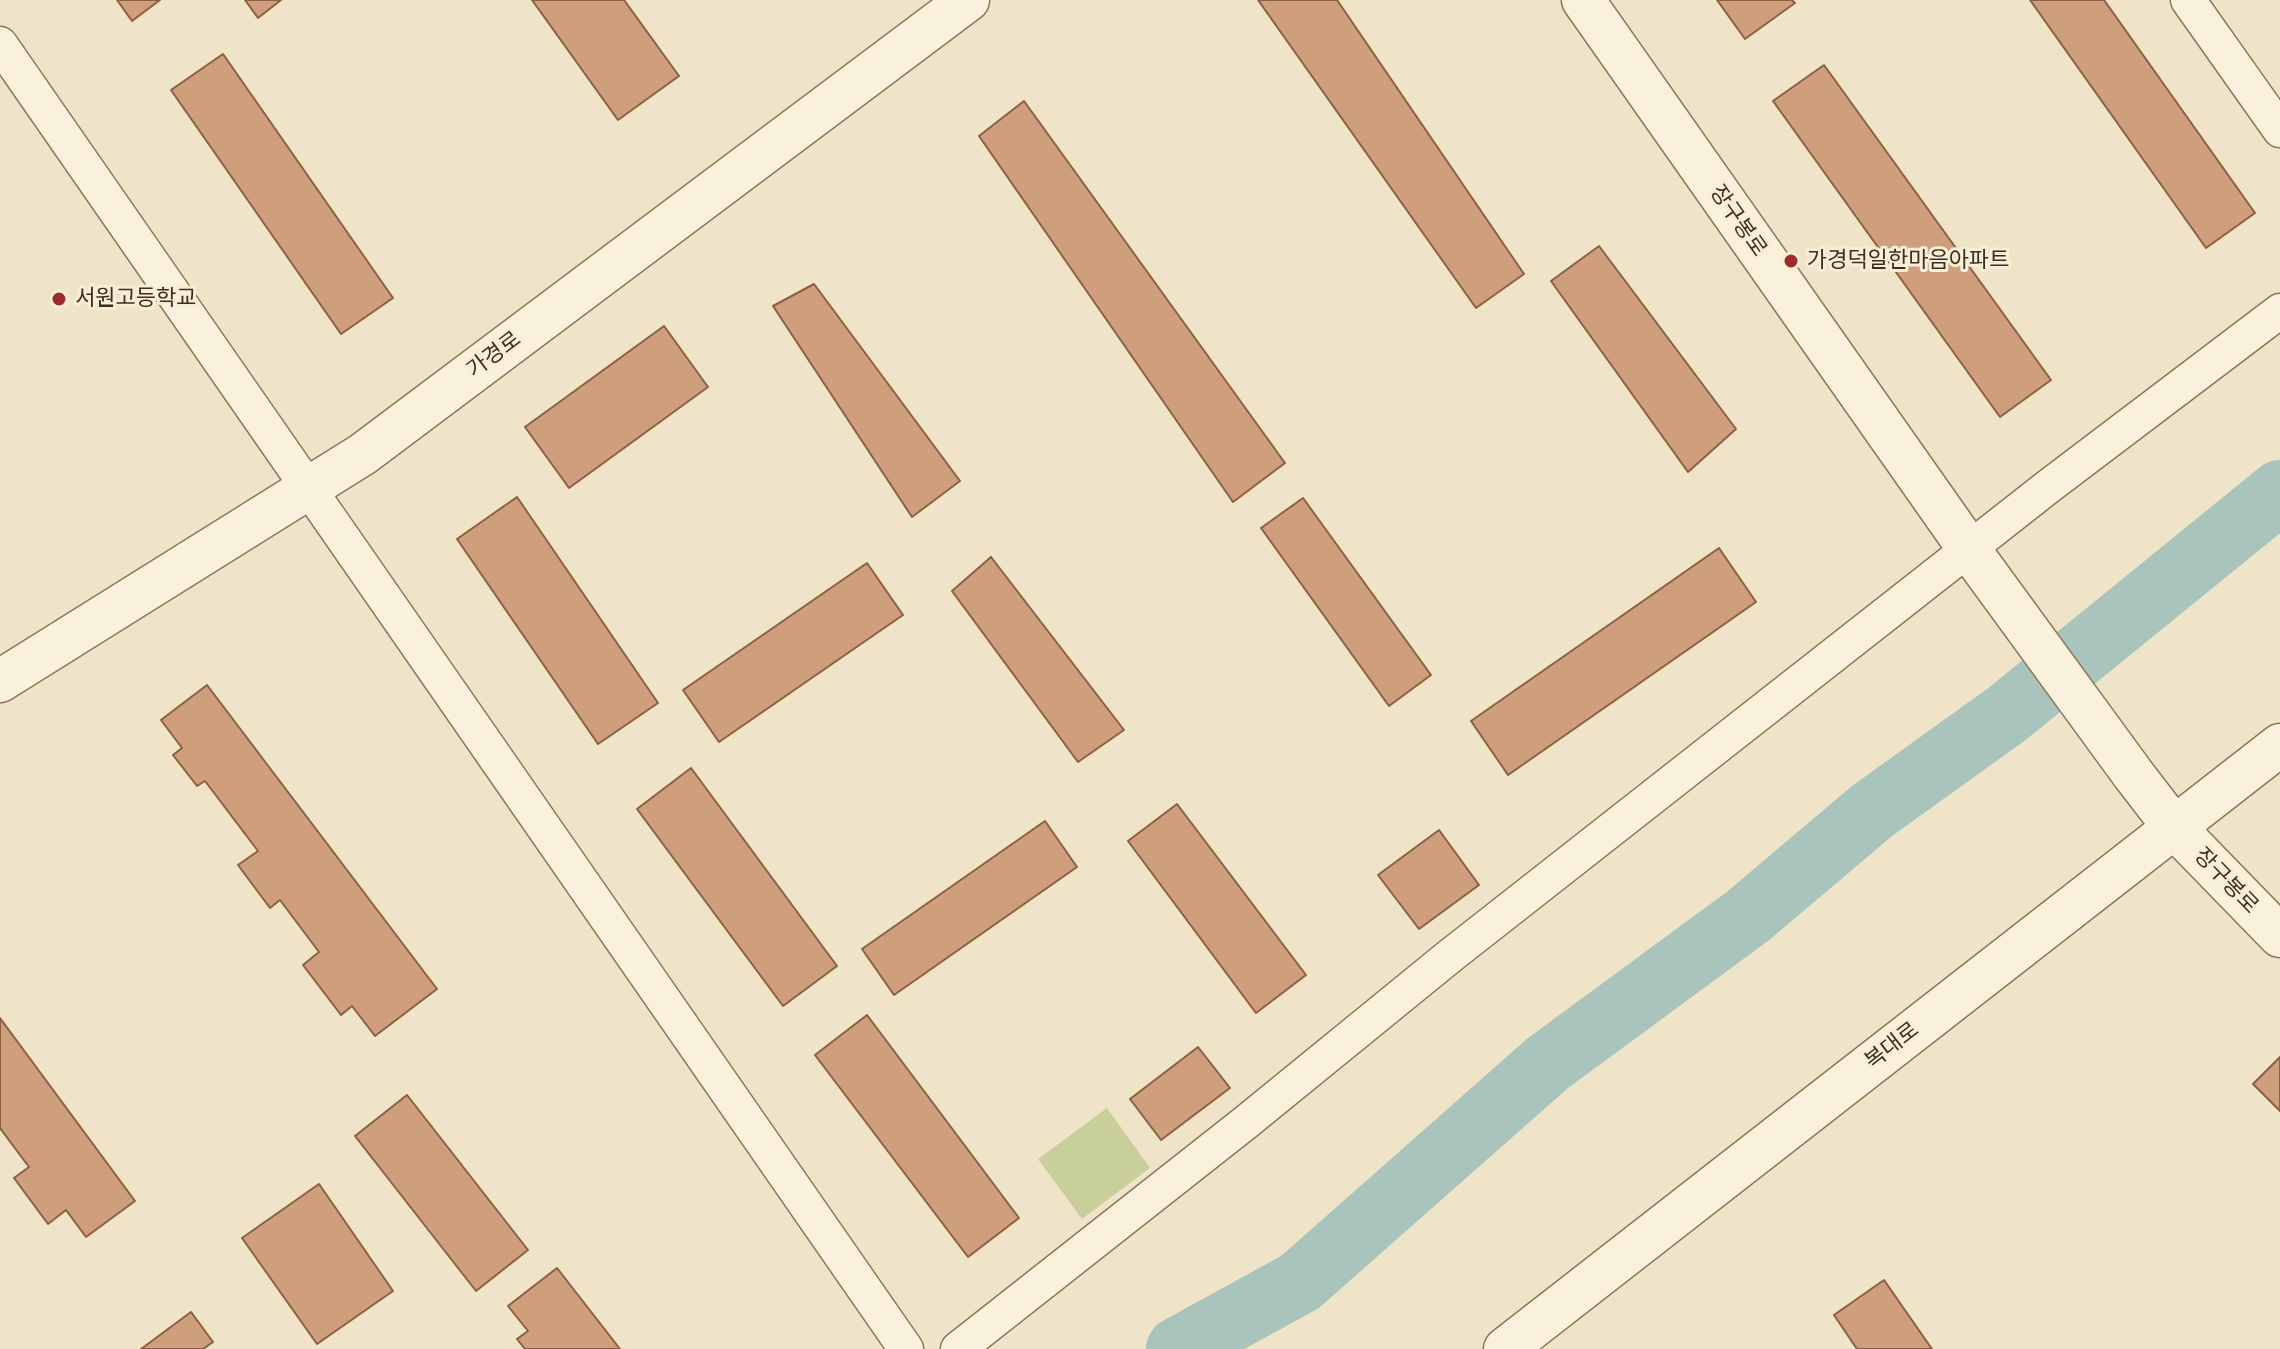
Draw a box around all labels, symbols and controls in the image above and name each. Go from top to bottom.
street label: 장구봉로 [1704,180,1772,262]
place label: 가경덕일한마음아파트 [1807,248,2009,274]
marker: 가경덕일한마음아파트 [1782,252,1800,270]
place label: 서원고등학교 [75,286,196,312]
marker: 서원고등학교 [50,290,68,308]
street label: 가경로 [462,326,526,384]
street label: 장구봉로 [2188,843,2264,919]
street label: 복대로 [1860,1017,1924,1075]

